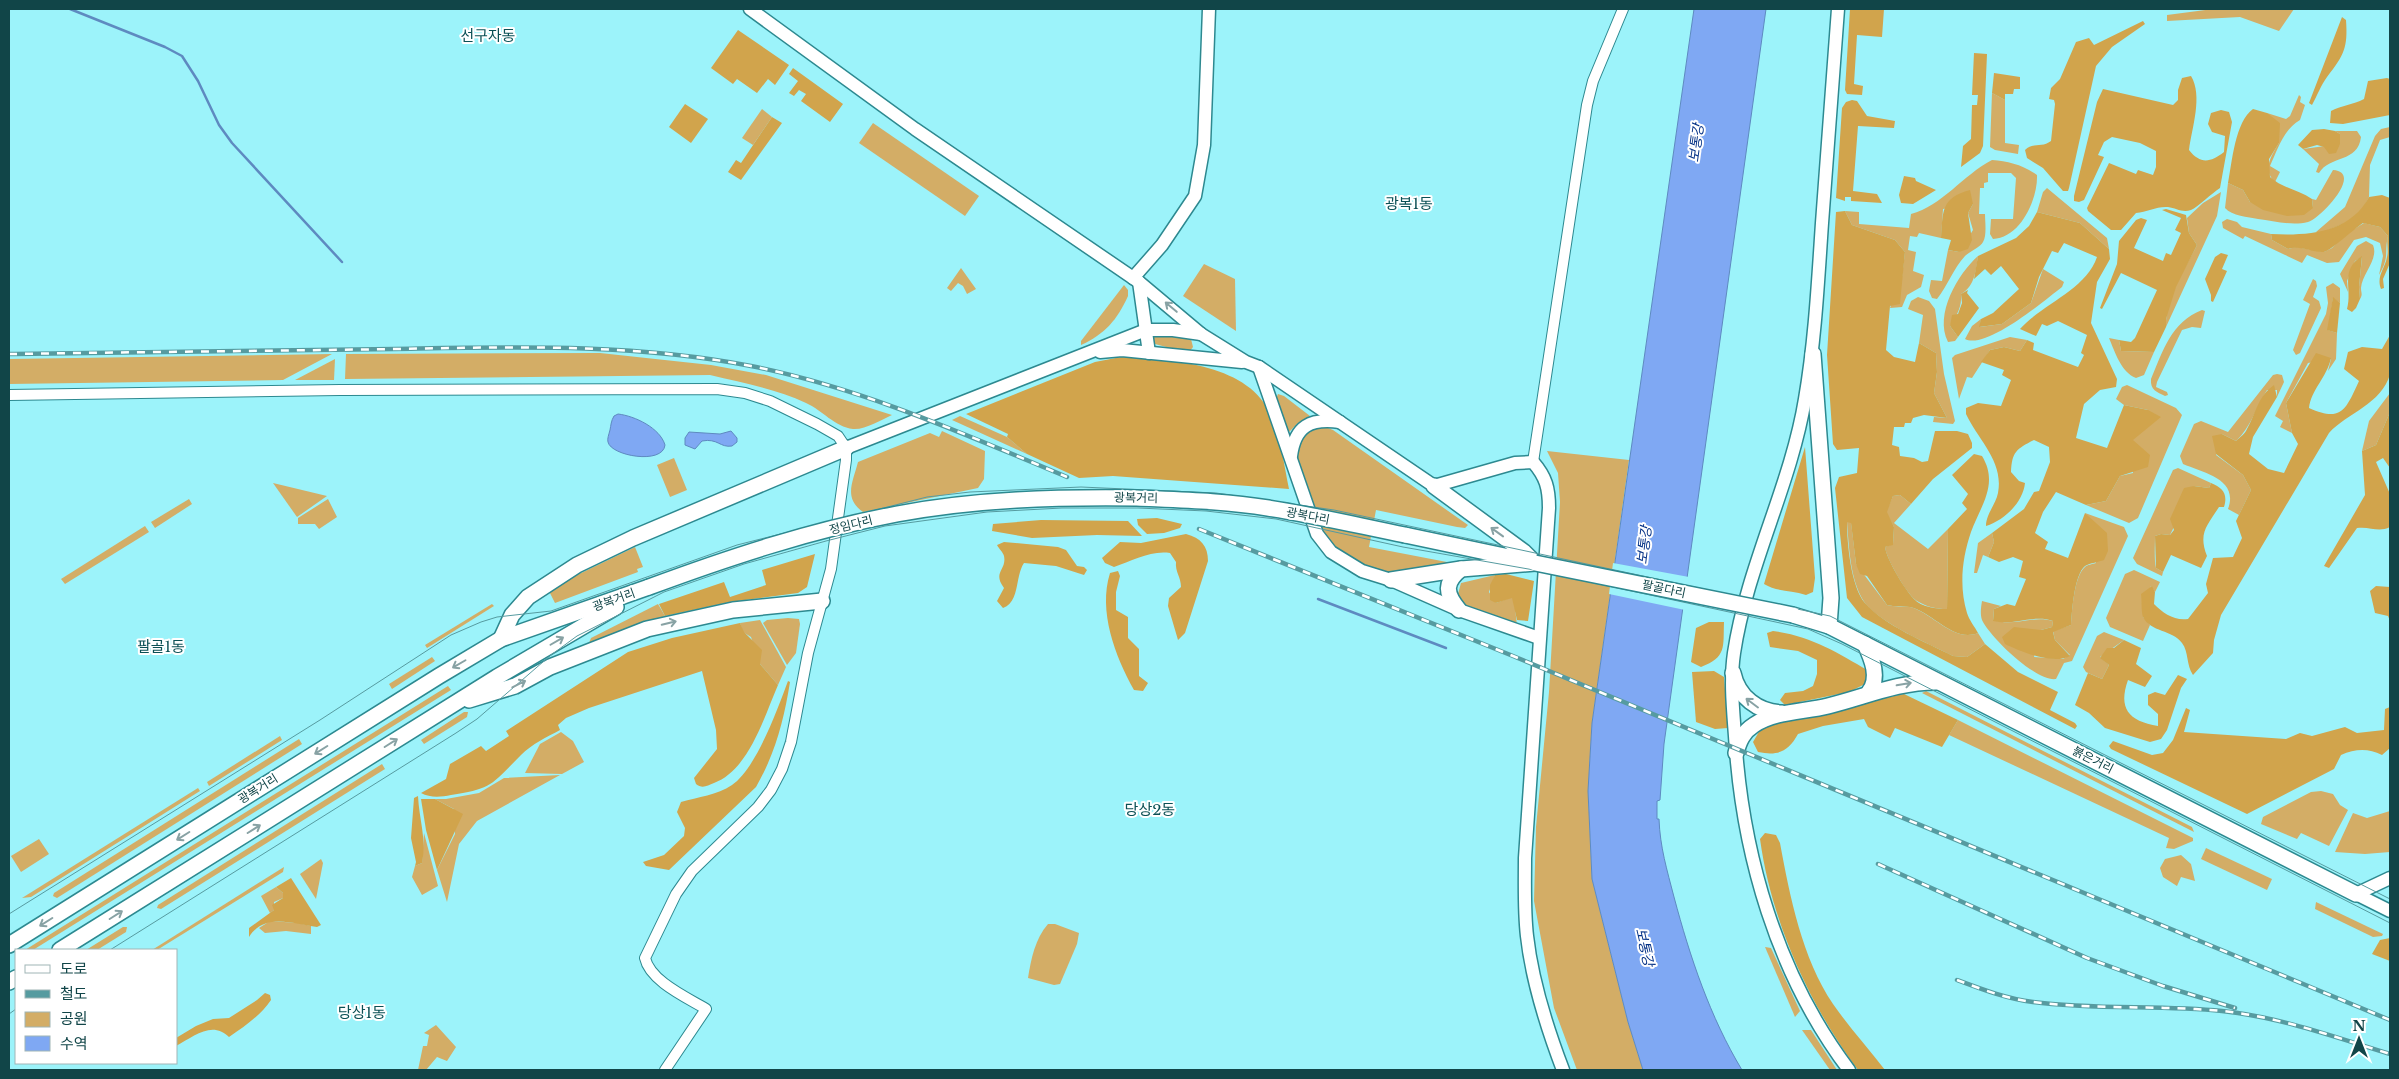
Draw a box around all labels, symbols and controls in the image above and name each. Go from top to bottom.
district label: 선구자동 [460,26,516,45]
water label: 보통강 [1684,121,1708,163]
district label: 광복1동 [1385,194,1433,213]
one-way arrow [1165,301,1178,312]
street label: 광복거리 [1114,490,1158,505]
street label: 광복다리 [1285,504,1331,527]
street label: 정임다리 [828,512,874,537]
water label: 보통강 [1633,523,1656,565]
one-way arrow [1490,527,1504,537]
street label: 팔골다리 [1641,577,1687,600]
street label: 광복거리 [591,585,637,614]
one-way arrow [660,618,676,627]
one-way arrow [549,635,563,645]
district label: 팔골1동 [137,637,185,656]
one-way arrow [453,660,467,670]
one-way arrow [511,679,526,689]
one-way arrow [1895,679,1911,688]
one-way arrow [1746,697,1759,708]
one-way arrow [384,737,398,747]
street label: 붉은거리 [2070,743,2116,776]
one-way arrow [315,745,329,755]
street label: 광복거리 [235,771,280,807]
district label: 당상2동 [1125,800,1175,819]
one-way arrow [246,824,260,834]
one-way arrow [177,831,191,841]
one-way arrow [109,910,123,920]
one-way arrow [39,918,53,928]
water label: 보통강 [1632,926,1659,970]
legend [15,949,178,1064]
text: 도로 [60,959,88,978]
text: 철도 [60,984,88,1003]
district label: 당상1동 [338,1003,386,1022]
text: 공원 [60,1009,88,1028]
north arrow [2334,1014,2384,1064]
text: N [2352,1017,2366,1035]
text: 수역 [60,1034,88,1053]

